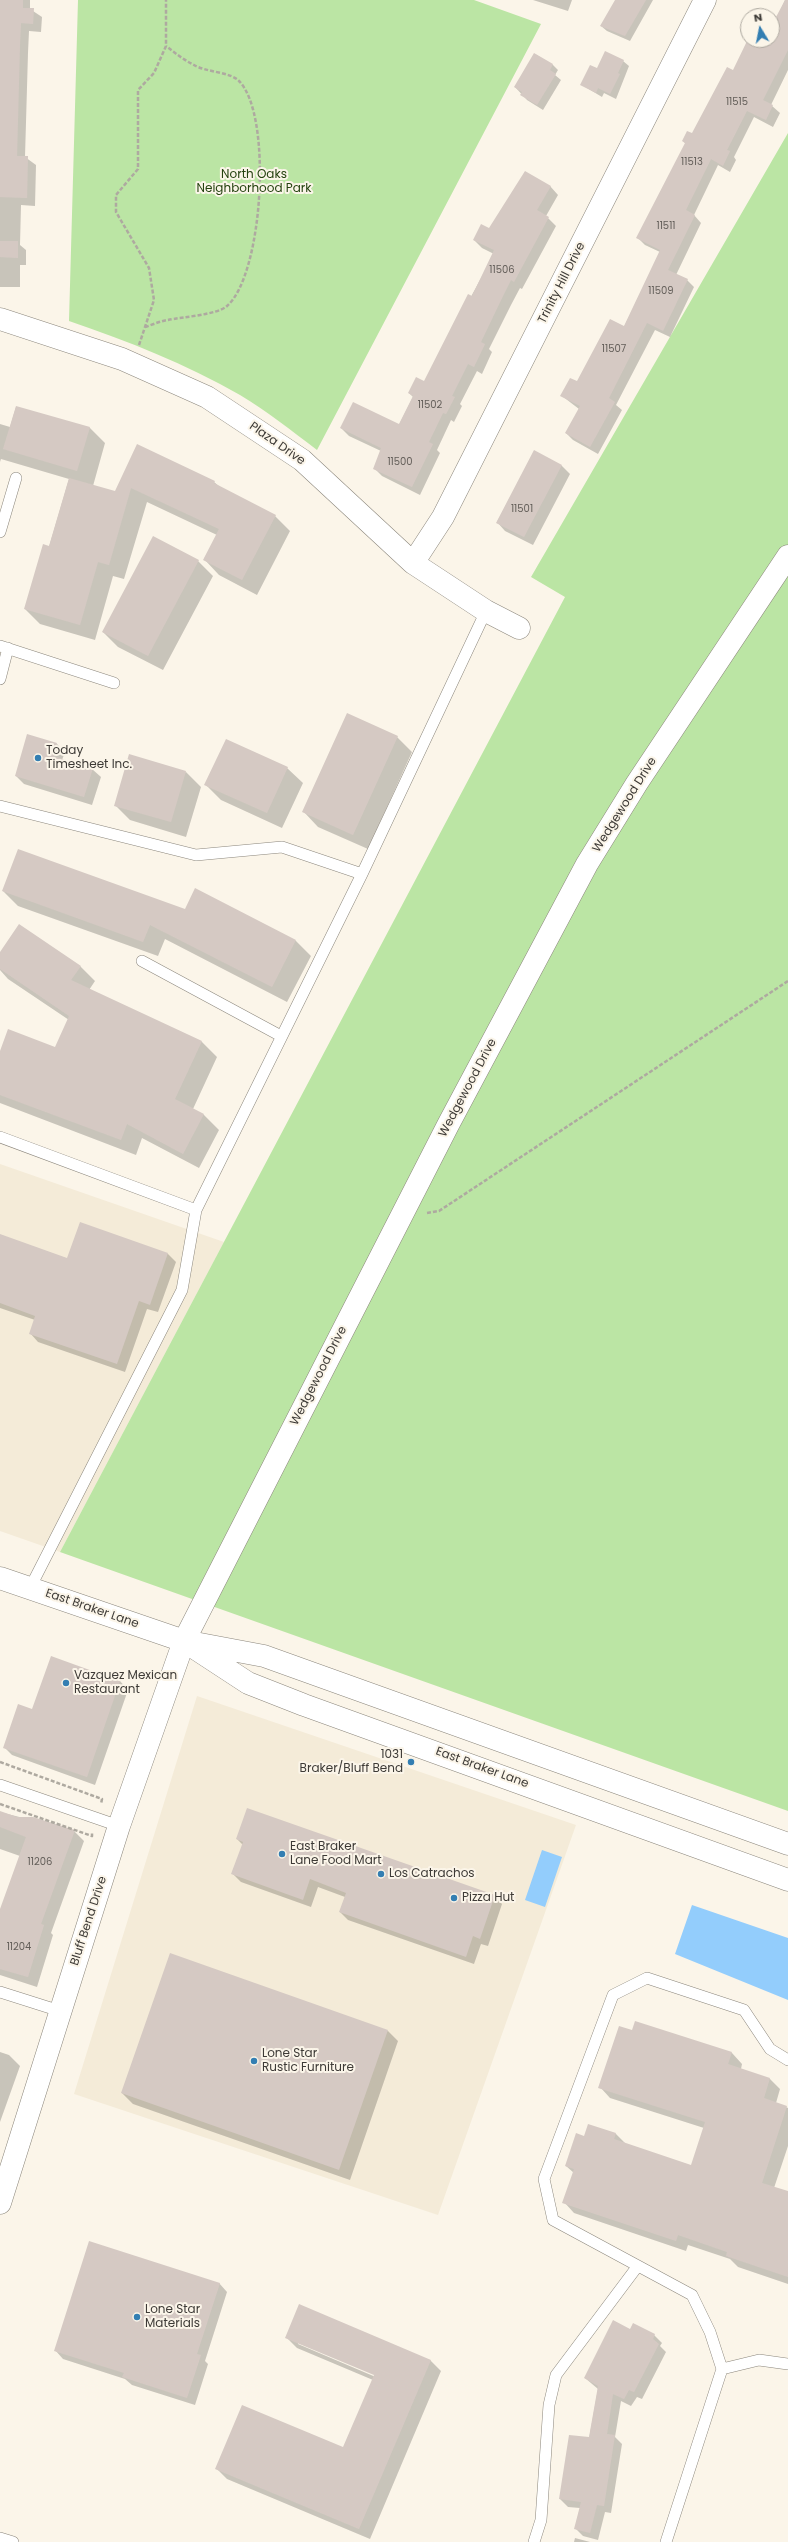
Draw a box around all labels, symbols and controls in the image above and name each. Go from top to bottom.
north arrow [740,8,780,48]
text: N [753,9,764,26]
house number: 11515 [726,96,748,108]
house number: 11513 [681,156,703,168]
park label: North Oaks Neighborhood Park [197,168,311,196]
house number: 11511 [656,220,676,232]
street label: Trinity Hill Drive [535,240,589,326]
house number: 11506 [489,264,515,276]
house number: 11509 [648,285,674,297]
house number: 11507 [602,343,626,355]
house number: 11502 [418,399,442,411]
street label: Plaza Drive [246,419,308,469]
house number: 11500 [387,456,413,468]
house number: 11501 [511,503,533,515]
place label: Today Timesheet Inc. [46,744,132,772]
marker: Today Timesheet Inc. [33,753,43,763]
street label: Wedgewood Drive [590,755,660,855]
street label: Wedgewood Drive [436,1036,500,1140]
street label: Wedgewood Drive [288,1324,350,1428]
street label: East Braker Lane [43,1586,141,1632]
place label: Vazquez Mexican Restaurant [74,1669,177,1697]
marker: Vazquez Mexican Restaurant [61,1678,71,1688]
street label: East Braker Lane [434,1745,530,1791]
place label: 1031 Braker/Bluff Bend [300,1748,403,1776]
marker: 1031 Braker/Bluff Bend [406,1757,416,1767]
place label: East Braker Lane Food Mart [290,1840,382,1868]
marker: East Braker Lane Food Mart [277,1849,287,1859]
house number: 11206 [28,1856,52,1868]
place label: Los Catrachos [389,1867,475,1881]
marker: Los Catrachos [376,1869,386,1879]
street label: Bluff Bend Drive [68,1875,110,1967]
place label: Pizza Hut [462,1891,514,1905]
marker: Pizza Hut [449,1893,459,1903]
house number: 11204 [7,1941,31,1953]
place label: Lone Star Rustic Furniture [262,2047,354,2075]
marker: Lone Star Rustic Furniture [249,2056,259,2066]
place label: Lone Star Materials [145,2303,200,2331]
marker: Lone Star Materials [132,2312,142,2322]

